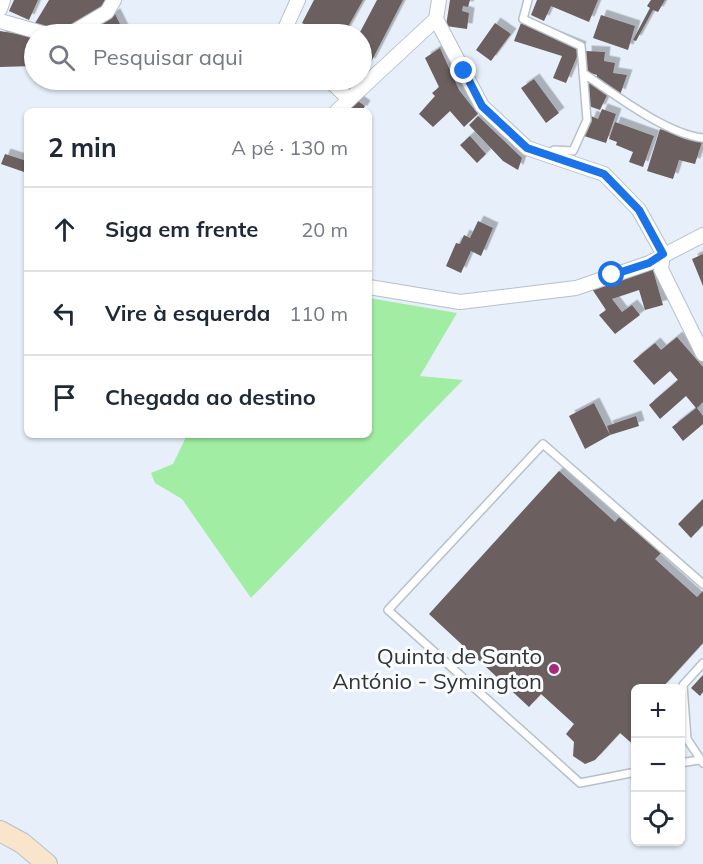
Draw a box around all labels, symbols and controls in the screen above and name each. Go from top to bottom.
search box [24,24,372,90]
icon: search [45,41,78,74]
text: Pesquisar aqui [93,43,243,71]
route end [450,57,476,83]
text: 2 min [48,131,117,164]
text: A pé · 130 m [231,135,348,160]
icon: ahead [48,213,81,246]
text: Siga em frente [105,215,258,243]
text: 20 m [301,217,348,242]
route start [598,261,624,287]
icon: left [48,297,81,330]
text: Vire à esquerda [105,299,270,327]
text: 110 m [289,301,348,326]
icon: arrive [48,381,81,414]
text: Chegada ao destino [105,383,316,411]
place label: Quinta de Santo António - Symington [332,642,542,695]
marker: Quinta de Santo António - Symington [547,662,561,676]
map controls [631,684,685,846]
button: + [631,684,685,738]
button: − [631,738,685,792]
button: locate [631,792,685,846]

